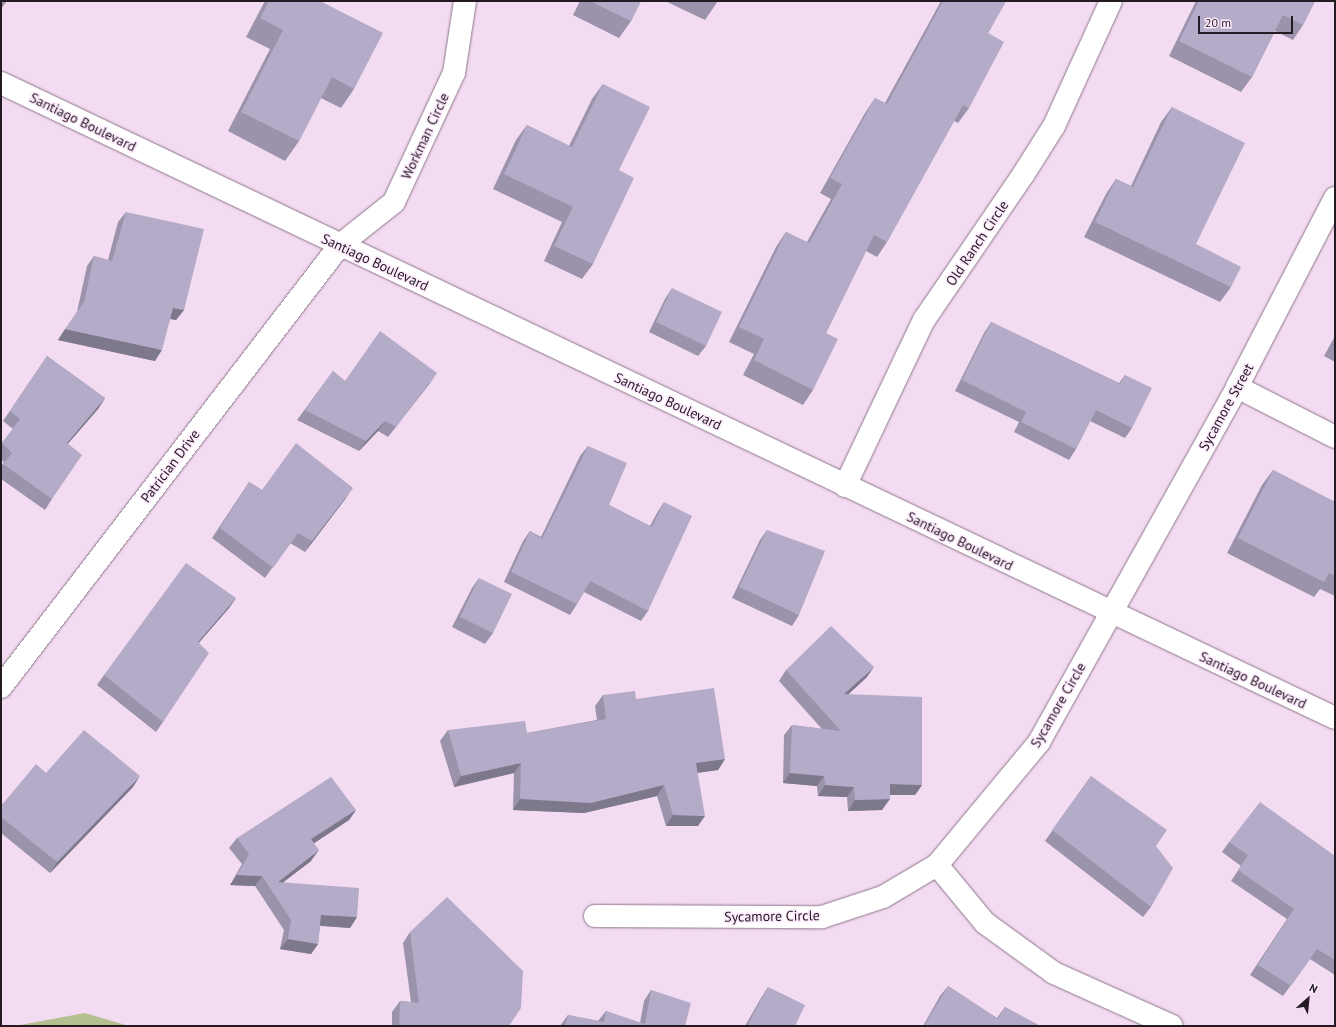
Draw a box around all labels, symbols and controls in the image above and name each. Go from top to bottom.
scale bar [1200,8,1295,34]
text: 20 m [1205,15,1231,30]
street label: Santiago Boulevard [27,89,139,155]
street label: Workman Circle [398,90,452,182]
street label: Old Ranch Circle [942,197,1012,289]
street label: Santiago Boulevard [319,230,431,294]
street label: Sycamore Street [1195,360,1257,454]
street label: Santiago Boulevard [612,369,724,433]
street label: Patrician Drive [137,426,203,506]
street label: Santiago Boulevard [904,508,1016,574]
street label: Santiago Boulevard [1197,648,1309,712]
street label: Sycamore Circle [1027,659,1089,751]
street label: Sycamore Circle [724,907,820,925]
north arrow [1288,979,1328,1019]
text: N [1307,980,1320,996]

